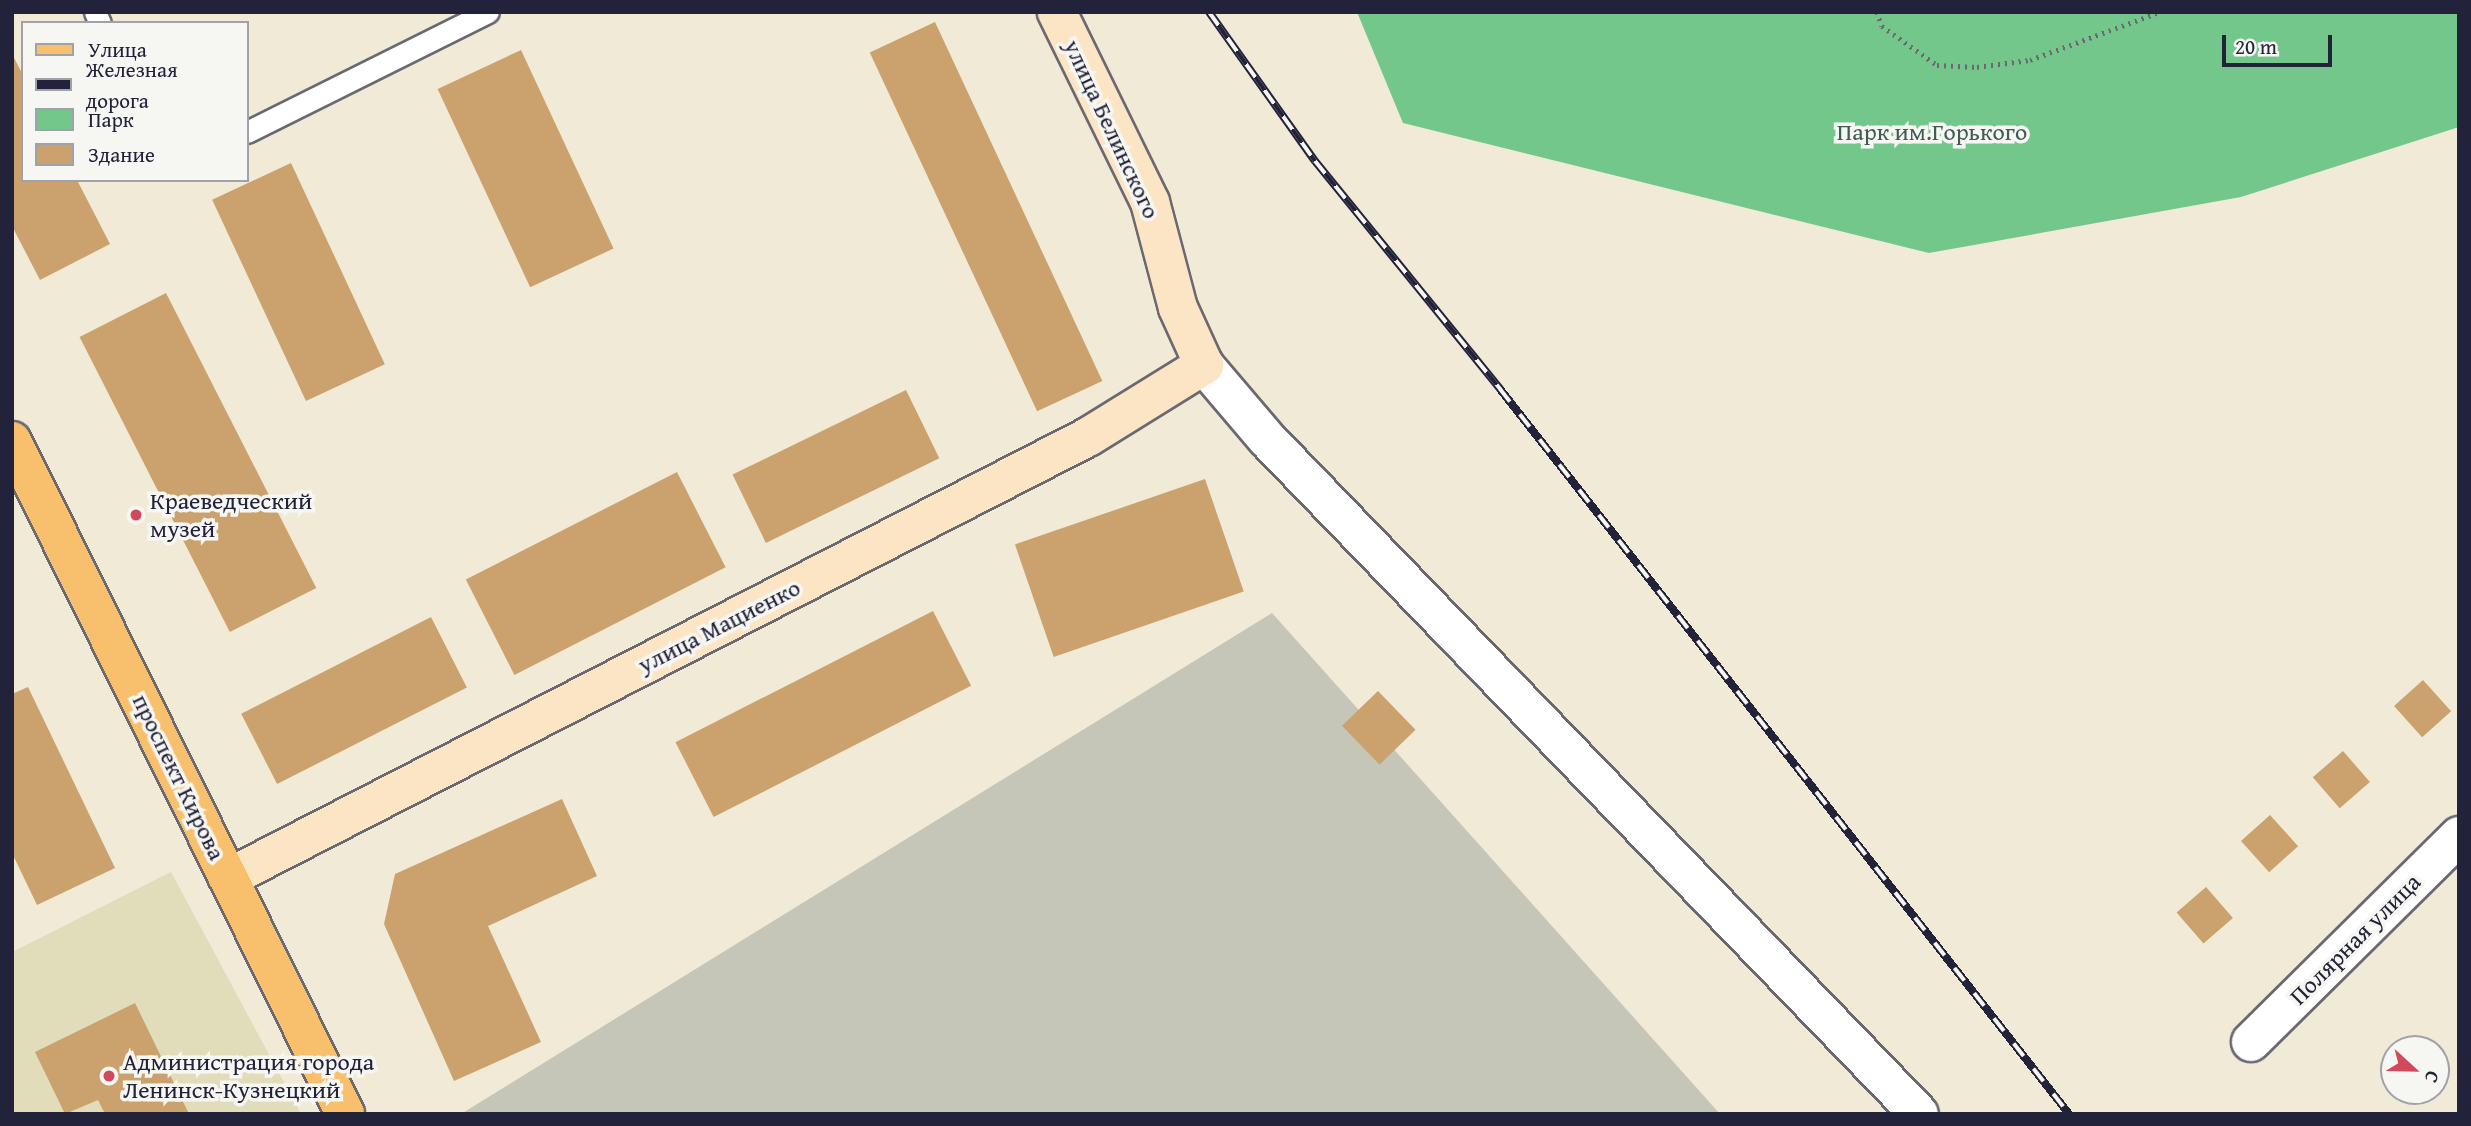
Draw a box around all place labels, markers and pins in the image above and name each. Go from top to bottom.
place label: Краеведческий музей [150,487,312,543]
marker: Краеведческий музей [128,507,144,523]
place label: Администрация города Ленинск-Кузнецкий [123,1048,374,1104]
marker: Администрация города Ленинск-Кузнецкий [101,1068,117,1084]

